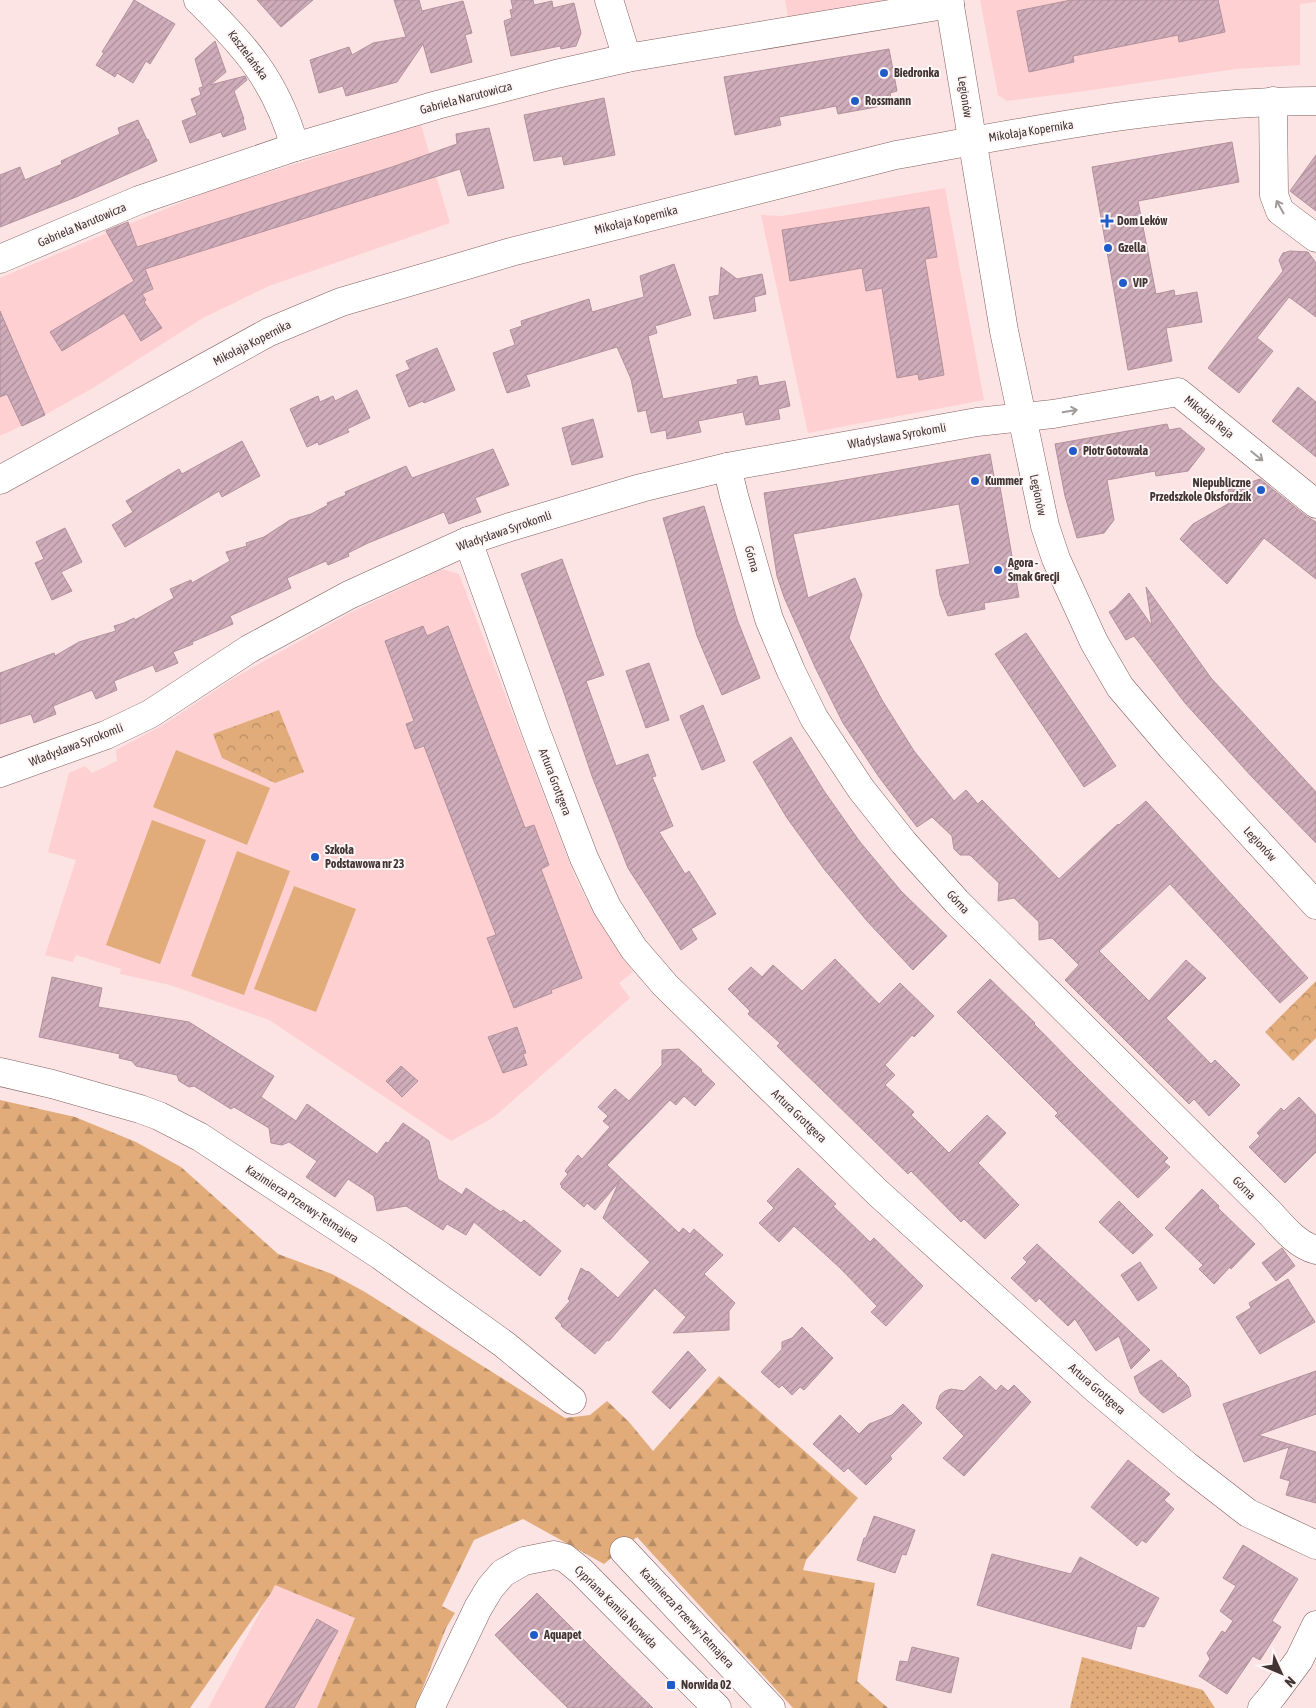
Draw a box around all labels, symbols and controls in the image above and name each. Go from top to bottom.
street label: Kasztelańska [225,28,271,82]
place label: Biedronka [894,66,940,80]
marker: Biedronka [878,67,890,79]
street label: Legionów [955,75,975,119]
street label: Gabriela Narutowicza [418,79,514,117]
place label: Rossmann [865,94,911,108]
marker: Rossmann [849,95,861,107]
street label: Mikołaja Kopernika [988,117,1074,145]
one-way arrow [1275,199,1285,214]
street label: Gabriela Narutowicza [36,200,128,250]
street label: Mikołaja Kopernika [593,203,679,237]
place label: Dom Leków [1117,214,1168,228]
marker: Dom Leków [1101,215,1113,227]
place label: Gzella [1118,241,1146,255]
marker: Gzella [1102,242,1114,254]
place label: VIP [1132,276,1148,290]
marker: VIP [1117,277,1129,289]
street label: Mikołaja Kopernika [211,317,293,369]
street label: Mikołaja Reja [1181,393,1237,441]
one-way arrow [1062,405,1078,415]
street label: Władysława Syrokomli [847,420,947,452]
place label: Piotr Gotowała [1083,444,1148,458]
marker: Piotr Gotowała [1067,445,1079,457]
one-way arrow [1250,451,1263,462]
street label: Legionów [1027,473,1049,517]
place label: Kummer [985,474,1023,488]
marker: Kummer [969,475,981,487]
place label: Niepubliczne Przedszkole Oksfordzik [1150,476,1252,504]
marker: Niepubliczne Przedszkole Oksfordzik [1255,484,1267,496]
street label: Władysława Syrokomli [455,508,553,554]
street label: Górna [742,544,762,574]
place label: Agora - Smak Grecji [1007,556,1060,584]
marker: Agora - Smak Grecji [992,564,1004,576]
street label: Władysława Syrokomli [27,721,125,769]
street label: Artura Grottgera [536,746,574,818]
street label: Legionów [1240,824,1280,864]
place label: Szkoła Podstawowa nr 23 [325,843,405,871]
marker: Szkoła Podstawowa nr 23 [309,851,321,863]
street label: Górna [944,887,972,917]
street label: Artura Grottgera [769,1086,829,1146]
street label: Kazimierza Przerwy-Tetmajera [243,1162,361,1246]
street label: Górna [1230,1174,1258,1202]
street label: Artura Grottgera [1066,1360,1128,1418]
street label: Cypriana Kamila Norwida [572,1563,660,1651]
street label: Kazimierza Przerwy-Tetmajera [637,1565,737,1671]
place label: Aquapet [543,1628,582,1642]
marker: Aquapet [528,1629,540,1641]
north arrow [1256,1648,1306,1698]
text: N [1282,1674,1299,1691]
place label: Norwida 02 [681,1678,732,1692]
marker: Norwida 02 [665,1679,677,1691]

